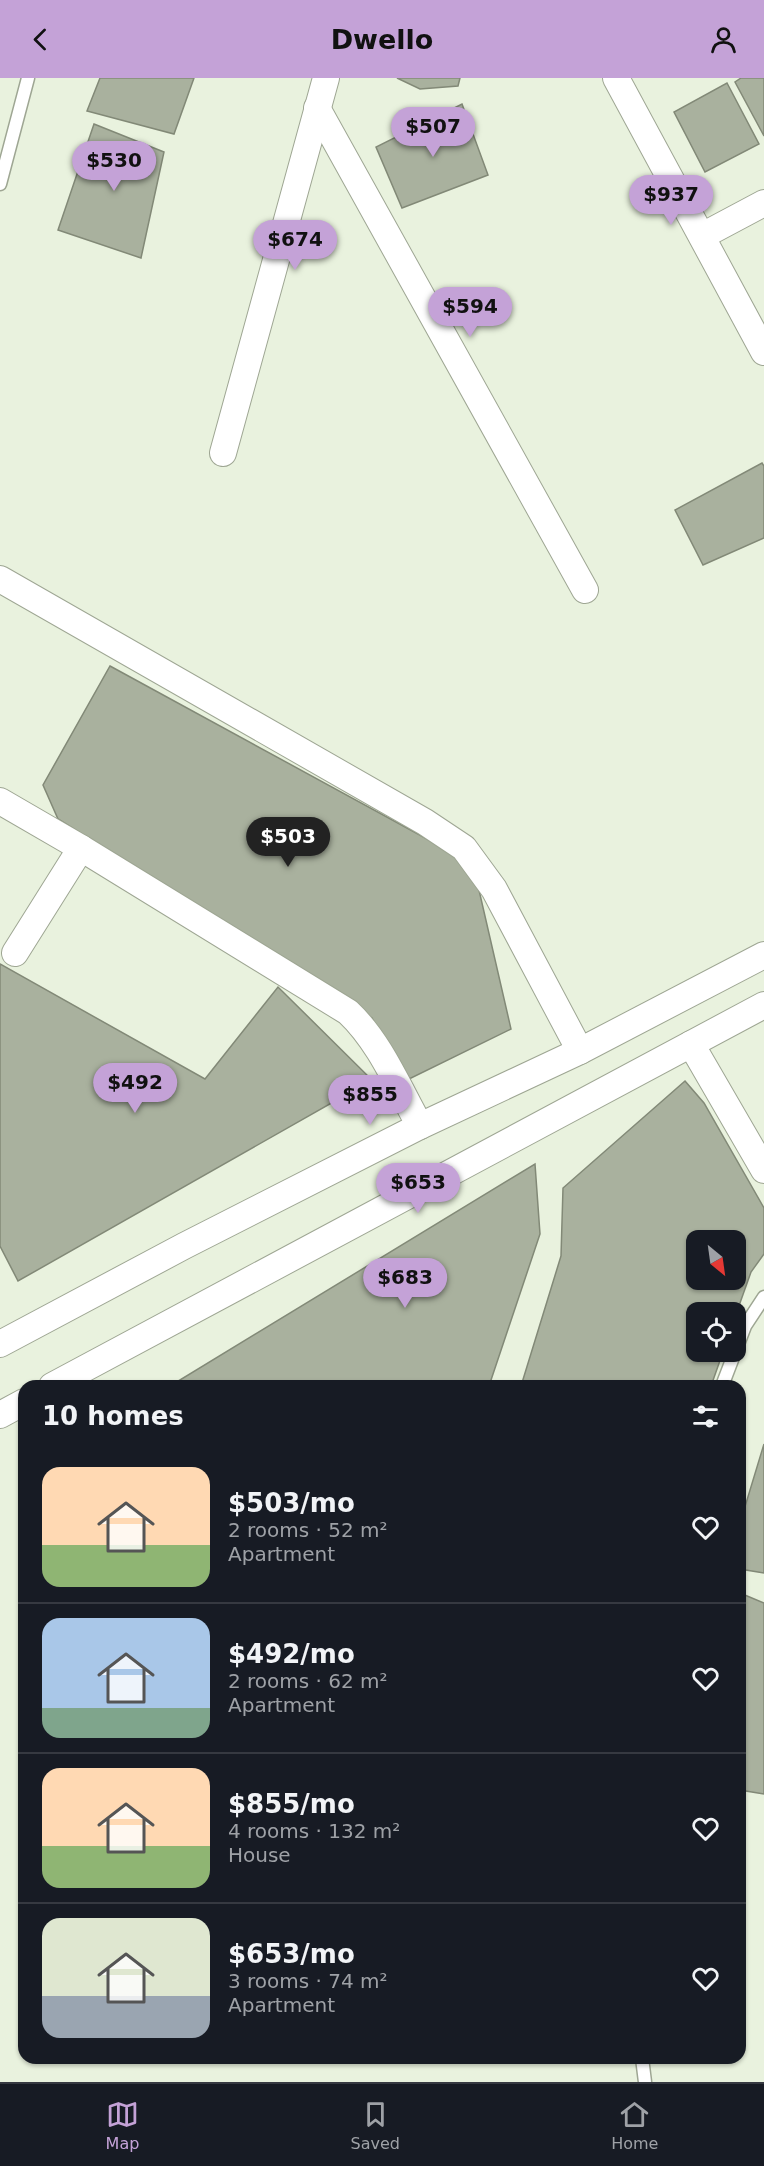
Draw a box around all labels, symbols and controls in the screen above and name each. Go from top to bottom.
icon: back [24,23,57,56]
icon: person [707,23,740,56]
text: Dwello [331,24,433,55]
pin: $507 [397,107,469,158]
text: $507 [405,114,461,138]
pin: $530 [78,141,150,192]
text: $530 [86,148,142,172]
pin: $937 [635,175,707,226]
text: $937 [643,182,699,206]
pin: $674 [259,220,331,271]
text: $674 [267,227,323,251]
pin: $594 [434,287,506,338]
text: $594 [442,294,498,318]
pin: $503 [252,817,324,868]
text: $503 [260,824,316,848]
pin: $492 [99,1063,171,1114]
text: $492 [107,1070,163,1094]
pin: $855 [334,1075,406,1126]
text: $855 [342,1082,398,1106]
pin: $653 [382,1163,454,1214]
text: $653 [390,1170,446,1194]
north arrow [686,1230,746,1290]
map controls [686,1230,746,1362]
pin: $683 [369,1258,441,1309]
text: $683 [377,1265,433,1289]
button: locate [686,1302,746,1362]
icon: filters [689,1400,722,1433]
text: 10 homes [42,1401,184,1431]
text: $503/mo [228,1488,355,1518]
icon: home [90,1491,162,1563]
icon: heart [689,1511,722,1544]
text: 2 rooms · 52 m² [228,1518,388,1542]
text: Apartment [228,1542,335,1566]
text: $492/mo [228,1639,355,1669]
icon: home [90,1642,162,1714]
icon: heart [689,1662,722,1695]
text: 2 rooms · 62 m² [228,1669,388,1693]
text: Apartment [228,1693,335,1717]
text: $855/mo [228,1789,355,1819]
icon: home [90,1792,162,1864]
icon: heart [689,1812,722,1845]
text: 4 rooms · 132 m² [228,1819,400,1843]
text: House [228,1843,291,1867]
text: $653/mo [228,1939,355,1969]
icon: home [90,1942,162,2014]
icon: heart [689,1962,722,1995]
text: 3 rooms · 74 m² [228,1969,388,1993]
text: Apartment [228,1993,335,2017]
tab: Map [106,2098,139,2153]
tab: Saved [351,2098,400,2153]
tab: Home [611,2098,658,2153]

